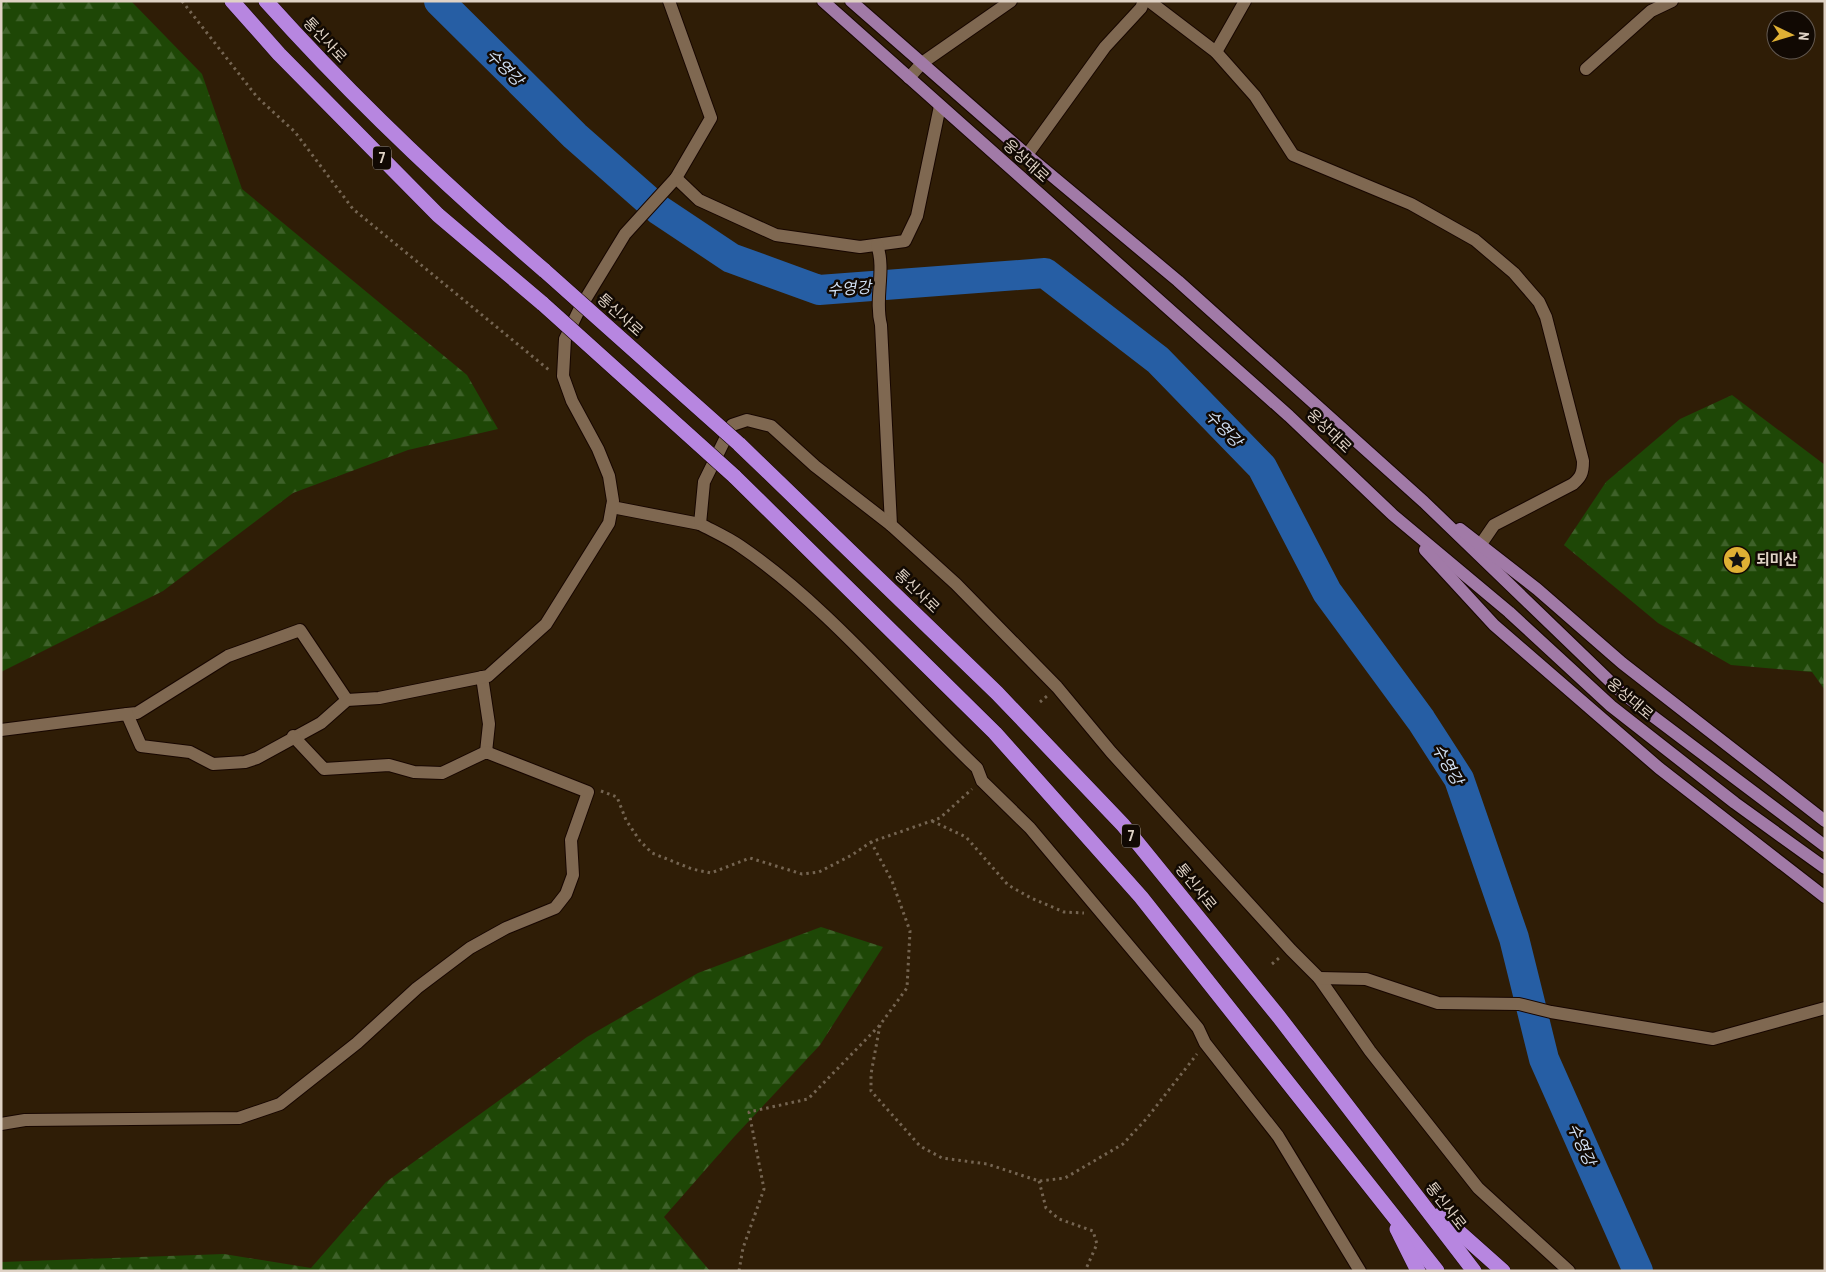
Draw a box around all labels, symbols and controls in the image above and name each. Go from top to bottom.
north arrow [1766,10,1816,60]
street label: 통신사로 [300,14,350,66]
text: N [1796,31,1812,41]
water label: 수영강 [482,45,529,91]
street label: 웅상대로 [999,136,1053,186]
road number: 7 [373,146,391,170]
water label: 수영강 [826,277,874,300]
street label: 통신사로 [593,290,647,340]
street label: 웅상대로 [1303,405,1355,457]
water label: 수영강 [1201,406,1247,452]
place icon: 되미산 [1722,545,1752,575]
place label: 되미산 [1756,551,1798,569]
street label: 통신사로 [891,565,943,617]
street label: 웅상대로 [1603,674,1657,724]
water label: 수영강 [1428,740,1468,790]
road number: 7 [1122,824,1140,848]
street label: 통신사로 [1172,860,1220,914]
water label: 수영강 [1564,1120,1600,1170]
street label: 통신사로 [1422,1179,1470,1233]

